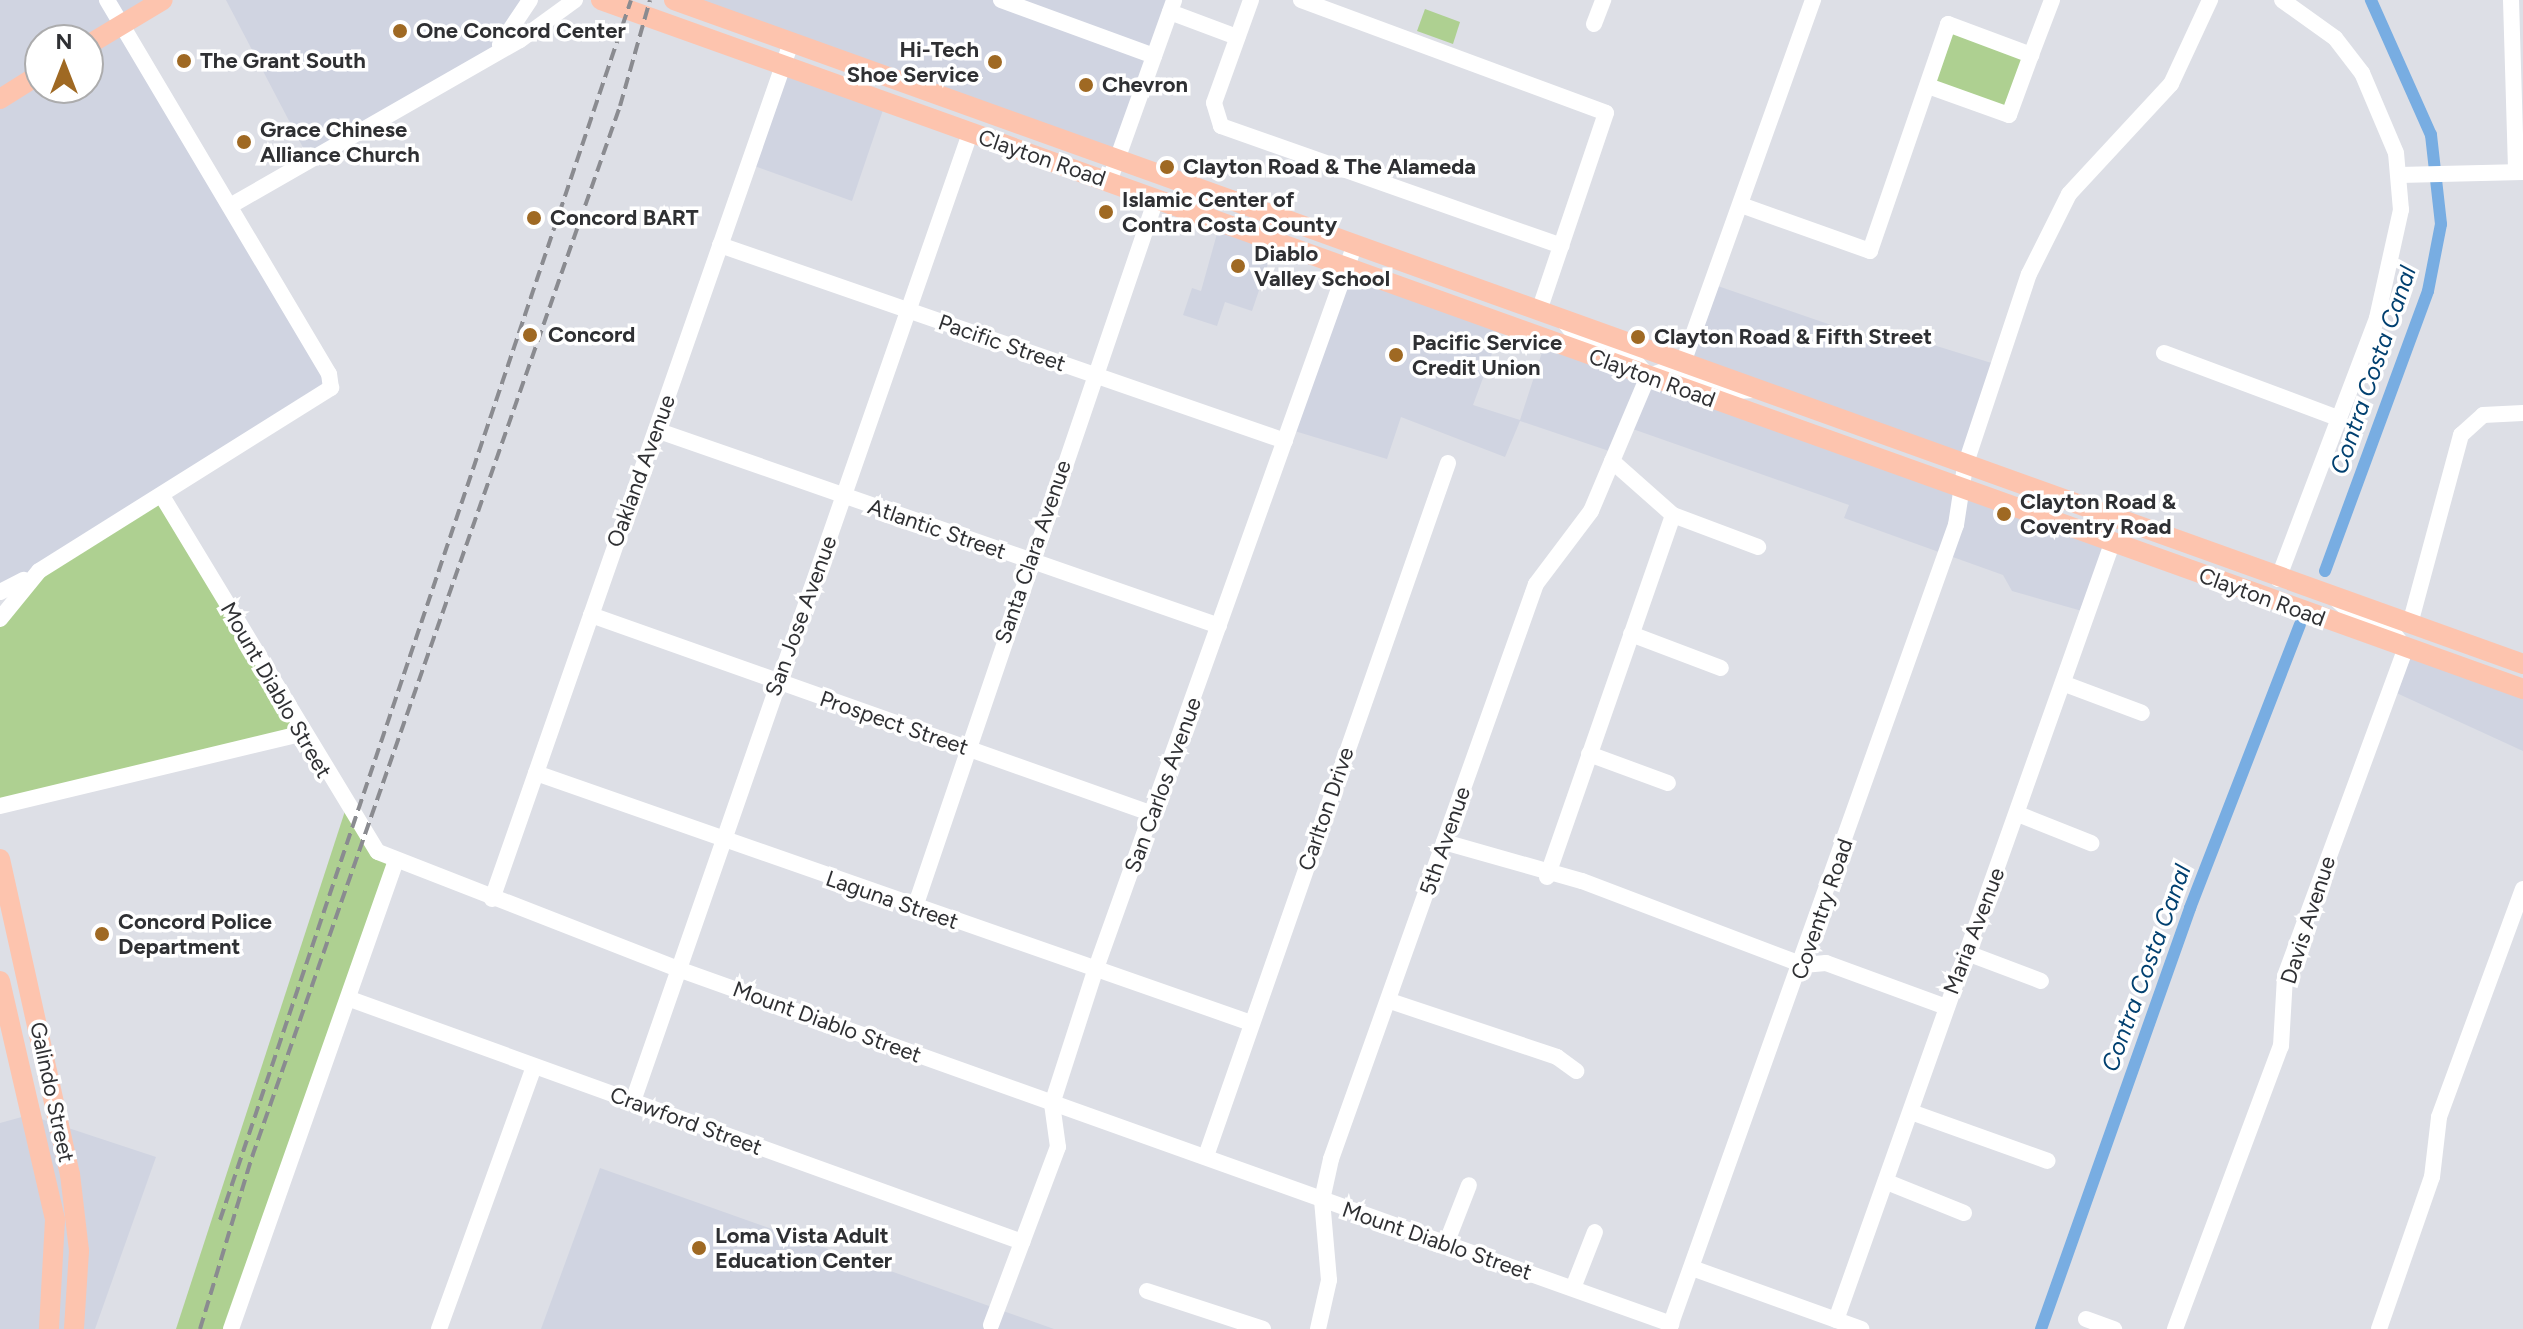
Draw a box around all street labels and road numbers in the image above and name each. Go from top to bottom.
street label: Clayton Road [975,124,1109,192]
street label: Pacific Street [935,309,1069,377]
street label: Clayton Road [1585,343,1719,413]
street label: Oakland Avenue [601,391,681,551]
street label: Santa Clara Avenue [989,457,1077,647]
street label: Atlantic Street [865,493,1009,565]
street label: San Jose Avenue [760,532,842,700]
street label: Clayton Road [2195,562,2329,632]
street label: Mount Diablo Street [215,597,337,783]
street label: Prospect Street [816,685,972,761]
street label: San Carlos Avenue [1119,694,1207,876]
street label: Carlton Drive [1293,744,1359,874]
street label: 5th Avenue [1414,783,1476,899]
street label: Coventry Road [1786,835,1858,983]
street label: Davis Avenue [2275,853,2341,987]
street label: Maria Avenue [1938,864,2010,998]
street label: Laguna Street [822,865,962,935]
street label: Mount Diablo Street [729,976,925,1068]
street label: Galindo Street [24,1019,80,1165]
street label: Crawford Street [606,1081,766,1161]
street label: Mount Diablo Street [1339,1196,1535,1286]

